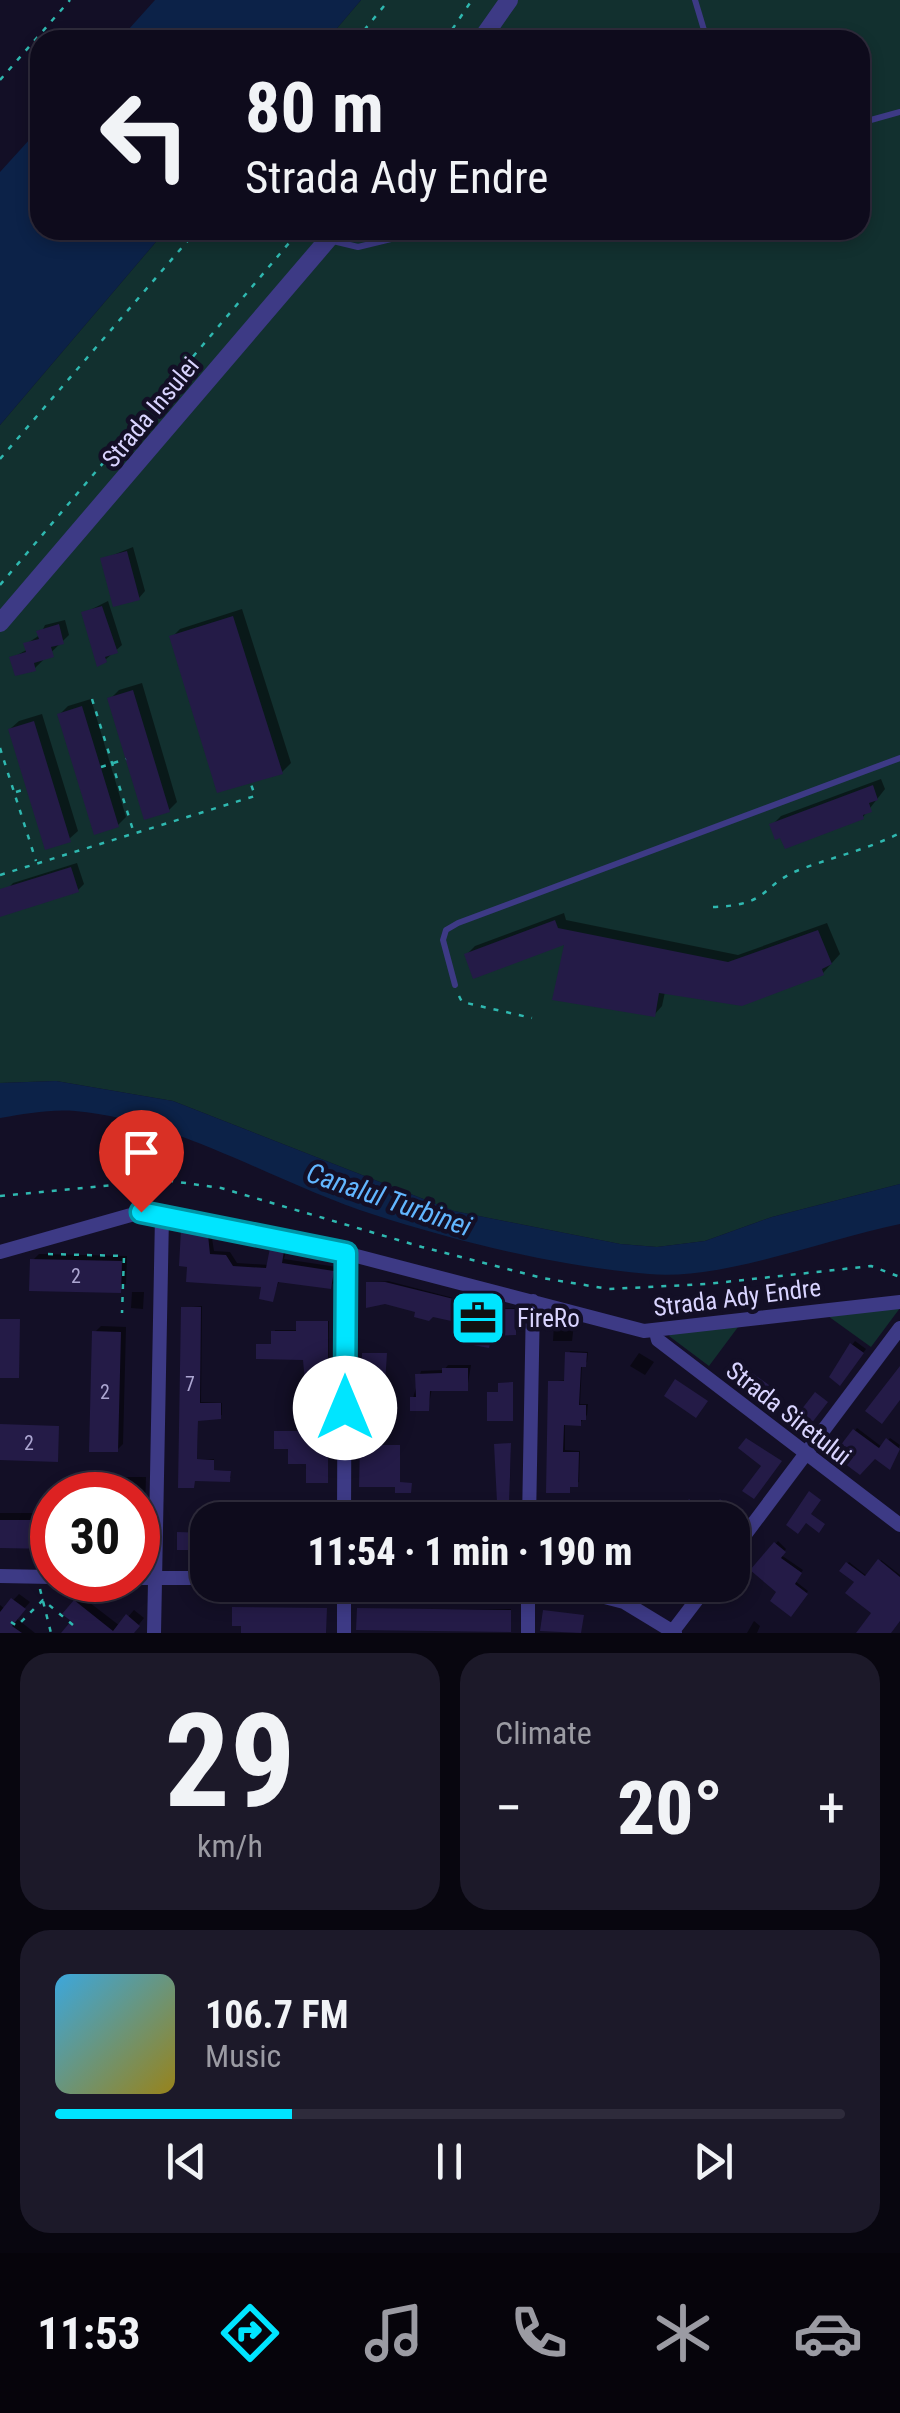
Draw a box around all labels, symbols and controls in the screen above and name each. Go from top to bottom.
text: 80 m [245,67,384,149]
icon: left [80,70,210,200]
text: Strada Ady Endre [245,151,548,204]
street label: Strada Insulei [96,351,205,473]
pin [99,1110,184,1213]
icon: arrive [114,1125,169,1180]
water label: Canalul Turbinei [302,1156,476,1243]
house number: 2 [71,1264,81,1288]
street label: Strada Ady Endre [652,1273,822,1322]
office icon: FireRo [448,1288,508,1348]
place label: FireRo [517,1304,580,1333]
position arrow [293,1356,397,1460]
street label: Strada Siretului [720,1356,857,1471]
house number: 7 [185,1372,195,1396]
house number: 2 [100,1380,110,1404]
house number: 2 [24,1431,34,1455]
speed limit sign: 30 [30,1472,160,1602]
text: 11:54 · 1 min · 190 m [308,1530,632,1574]
text: 29 [164,1685,296,1838]
text: Climate [495,1714,592,1752]
text: 20° [617,1764,723,1852]
text: − [495,1776,523,1840]
text: + [818,1776,845,1840]
text: km/h [197,1827,263,1865]
text: 106.7 FM [205,1993,349,2037]
text: Music [205,2037,281,2075]
icon: previous [159,2134,214,2189]
icon: pause [422,2134,477,2189]
icon: next [686,2134,741,2189]
icon: directions [215,2298,285,2368]
icon: music [359,2298,429,2368]
icon: phone [504,2298,574,2368]
icon: climate [648,2298,718,2368]
icon: car [793,2298,863,2368]
text: 11:53 [37,2307,141,2360]

